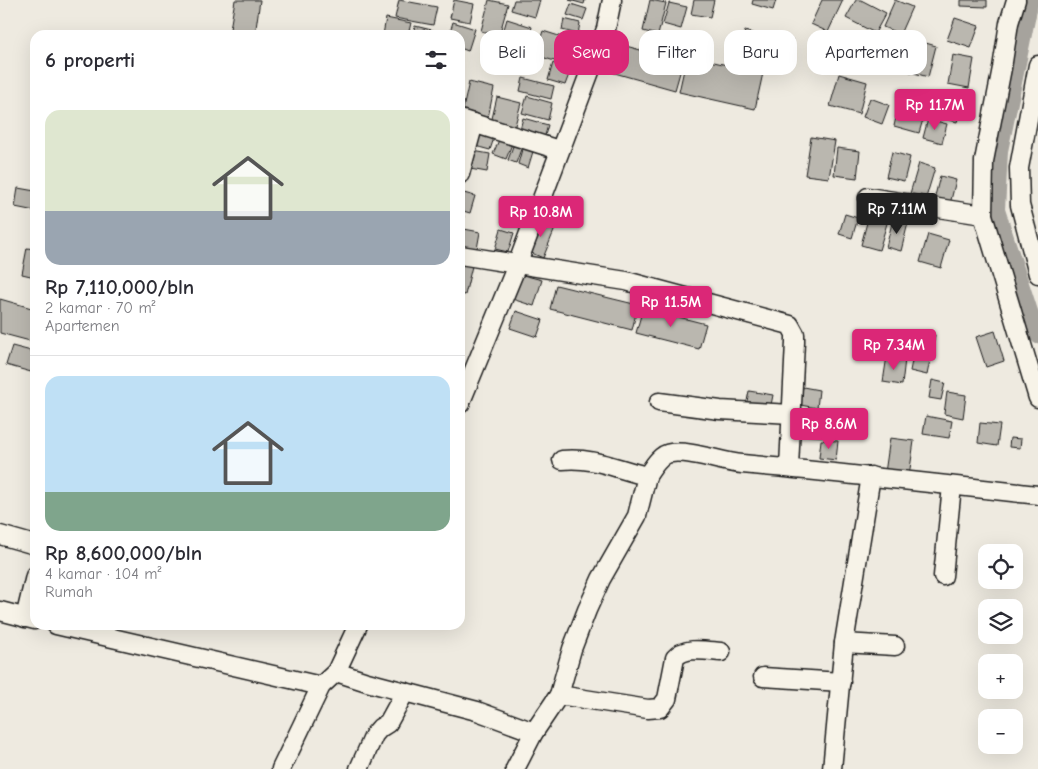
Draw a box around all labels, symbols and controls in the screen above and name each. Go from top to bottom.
chip: Beli [480,30,544,75]
chip: Sewa [554,30,629,75]
chip: Filter [639,30,714,75]
chip: Baru [724,30,797,75]
chip: Apartemen [807,30,927,75]
icon: filters [422,46,450,74]
text: 6 properti [45,48,135,72]
pin: Rp 11.7M [883,88,987,131]
text: Rp 11.7M [906,96,964,114]
icon: home [203,143,293,233]
pin: Rp 7.11M [845,192,949,235]
pin: Rp 10.8M [489,196,593,238]
text: Rp 7.11M [868,200,926,218]
text: Rp 10.8M [510,203,572,221]
text: Rp 7,110,000/bln [45,275,194,299]
pin: Rp 11.5M [619,286,723,328]
text: Rp 11.5M [641,293,701,311]
text: 2 kamar · 70 m² [45,299,156,317]
text: Apartemen [45,317,120,335]
pin: Rp 7.34M [842,328,946,371]
text: Rp 7.34M [863,336,925,354]
icon: home [203,408,293,498]
pin: Rp 8.6M [783,408,875,450]
text: Rp 8.6M [801,415,857,433]
text: Rp 8,600,000/bln [45,541,202,565]
map controls [978,544,1023,754]
button: locate [978,544,1023,589]
text: 4 kamar · 104 m² [45,565,161,583]
text: Rumah [45,583,93,601]
button: layers [978,599,1023,644]
button: + [978,654,1023,699]
button: − [978,709,1023,754]

